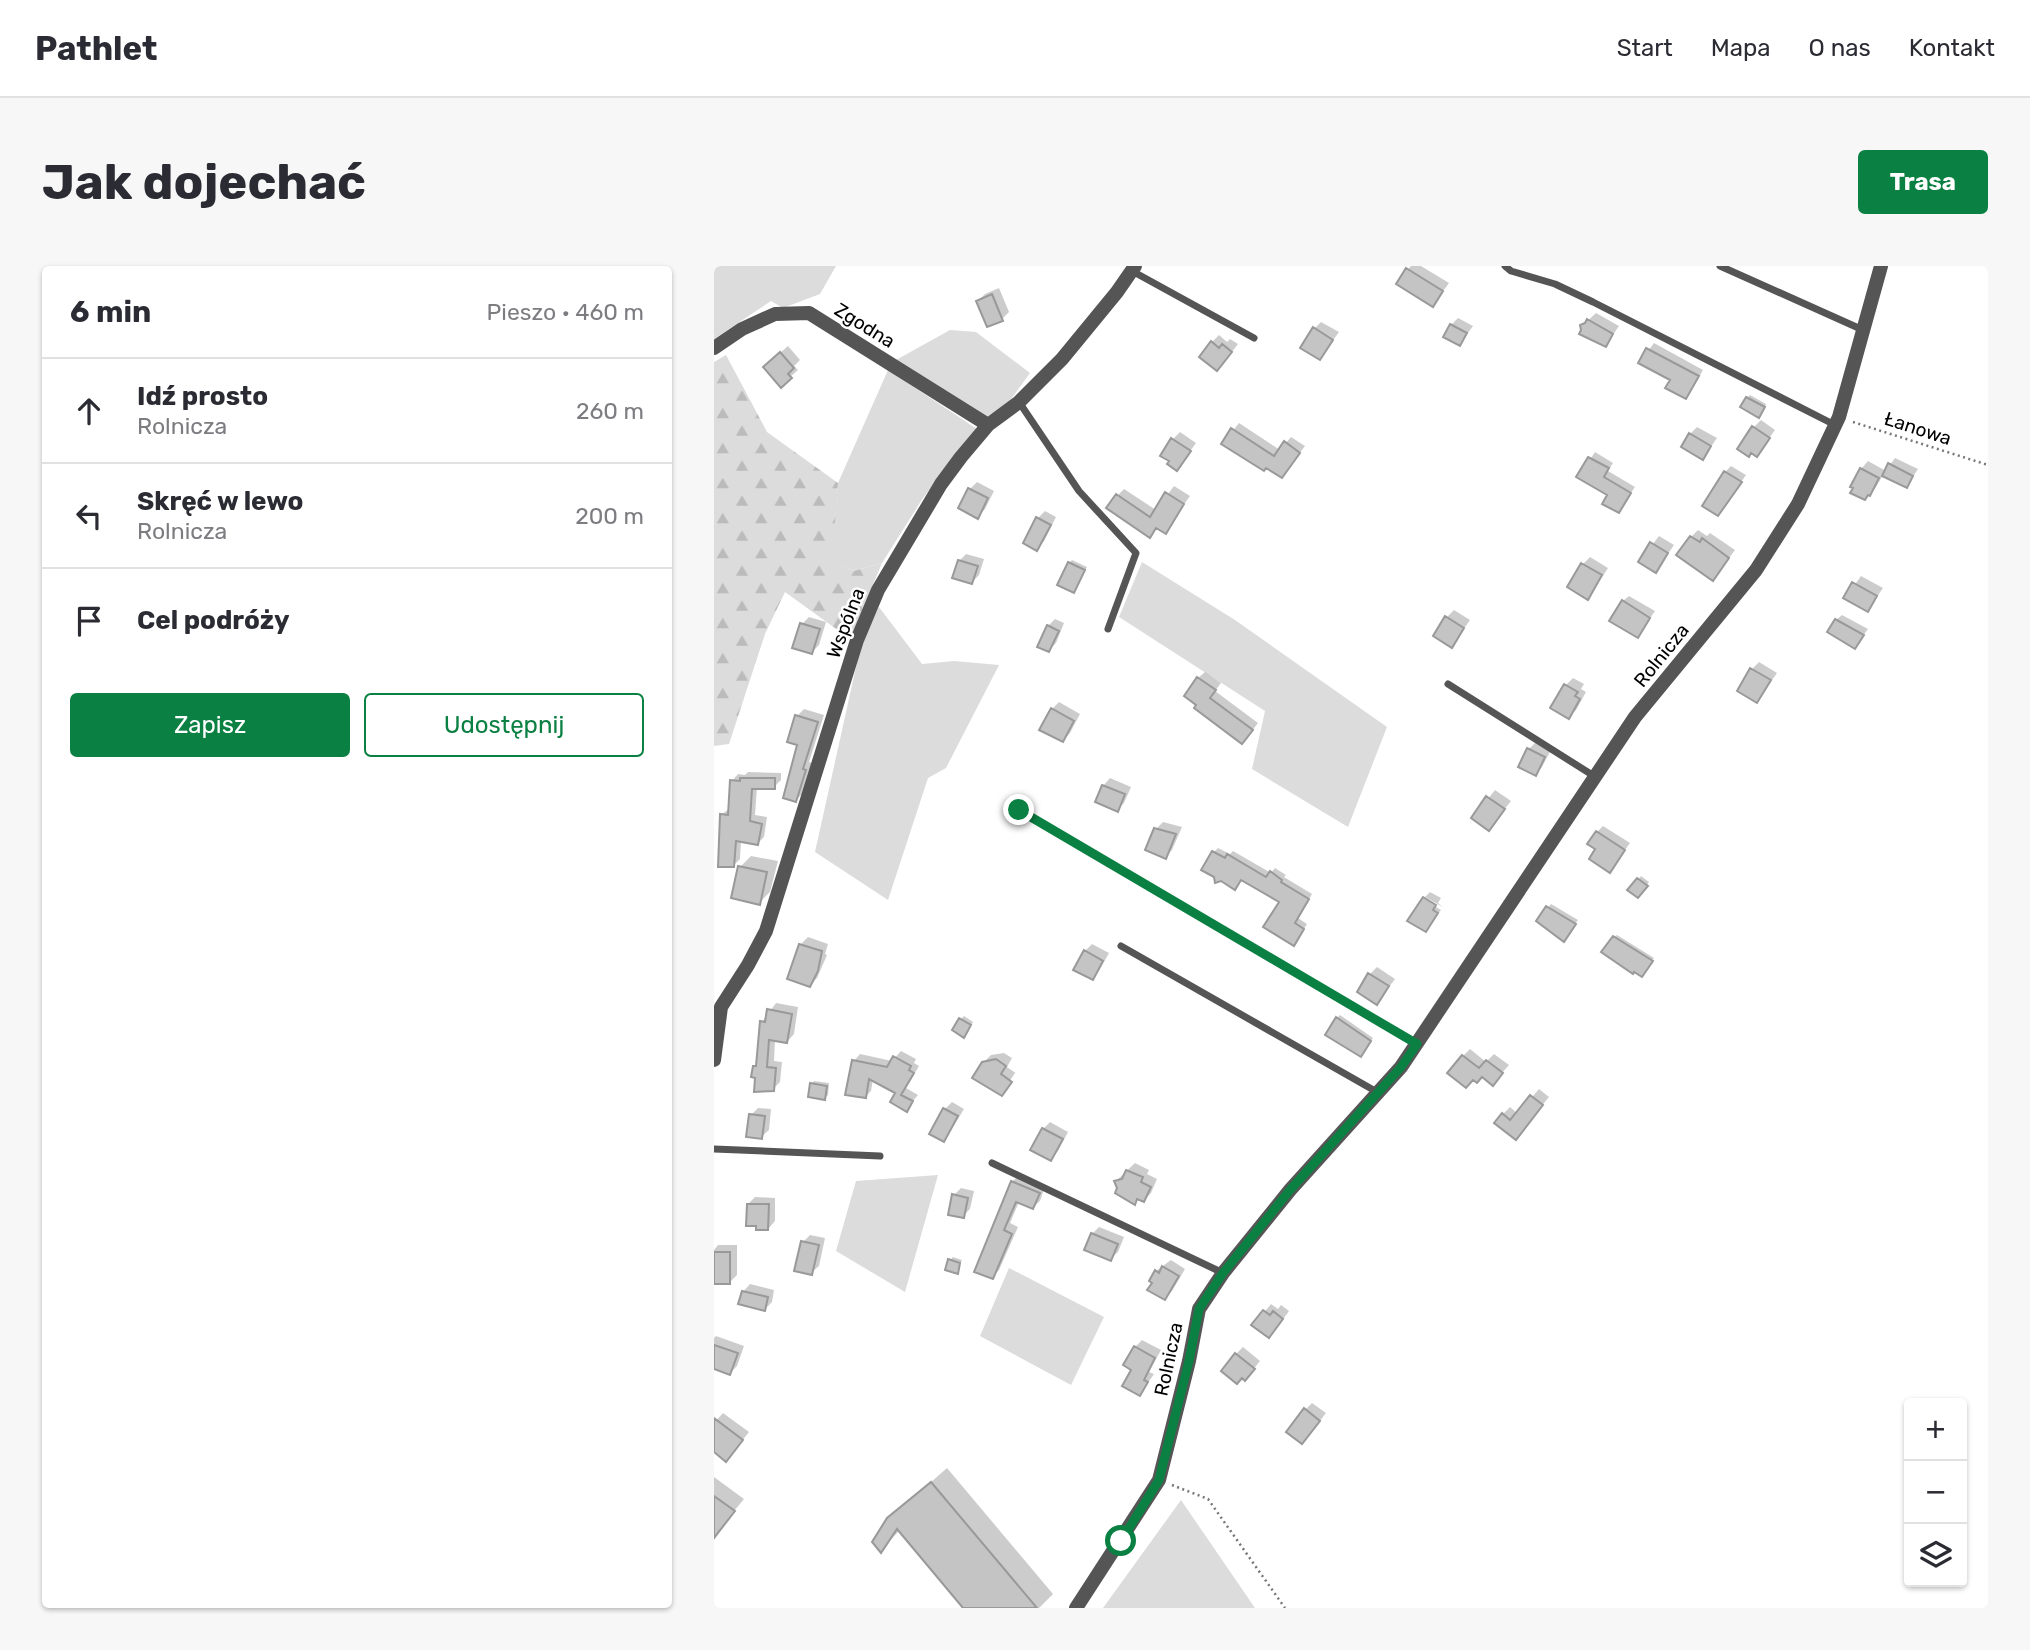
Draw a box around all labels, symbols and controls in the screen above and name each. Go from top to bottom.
text: Pathlet [35,29,158,68]
text: Start [1617,34,1673,62]
text: Mapa [1711,34,1771,62]
text: O nas [1809,34,1871,62]
text: Kontakt [1909,34,1995,62]
button: Trasa [1858,150,1988,214]
text: Jak dojechać [42,153,366,211]
text: 6 min [70,294,151,330]
text: Pieszo · 460 m [487,298,644,326]
street label: Zgodna [830,298,899,353]
text: Idź prosto [137,381,268,412]
icon: ahead [70,392,108,430]
text: 260 m [576,397,644,425]
street label: Łanowa [1882,407,1954,450]
text: Rolnicza [137,412,227,440]
text: Skręć w lewo [137,486,303,517]
icon: left [70,497,108,535]
text: 200 m [575,502,644,530]
text: Rolnicza [137,517,227,545]
street label: Wspólna [822,585,869,662]
icon: arrive [70,602,108,640]
text: Cel podróży [137,605,290,636]
street label: Rolnicza [1629,619,1694,692]
button: Zapisz [70,693,350,757]
button: Udostępnij [364,693,644,757]
route end [1003,794,1034,825]
street label: Rolnicza [1149,1320,1187,1398]
map controls [1904,1398,1967,1587]
button: + [1904,1398,1967,1461]
button: − [1904,1461,1967,1524]
button: layers [1904,1524,1967,1587]
route start [1105,1525,1136,1556]

